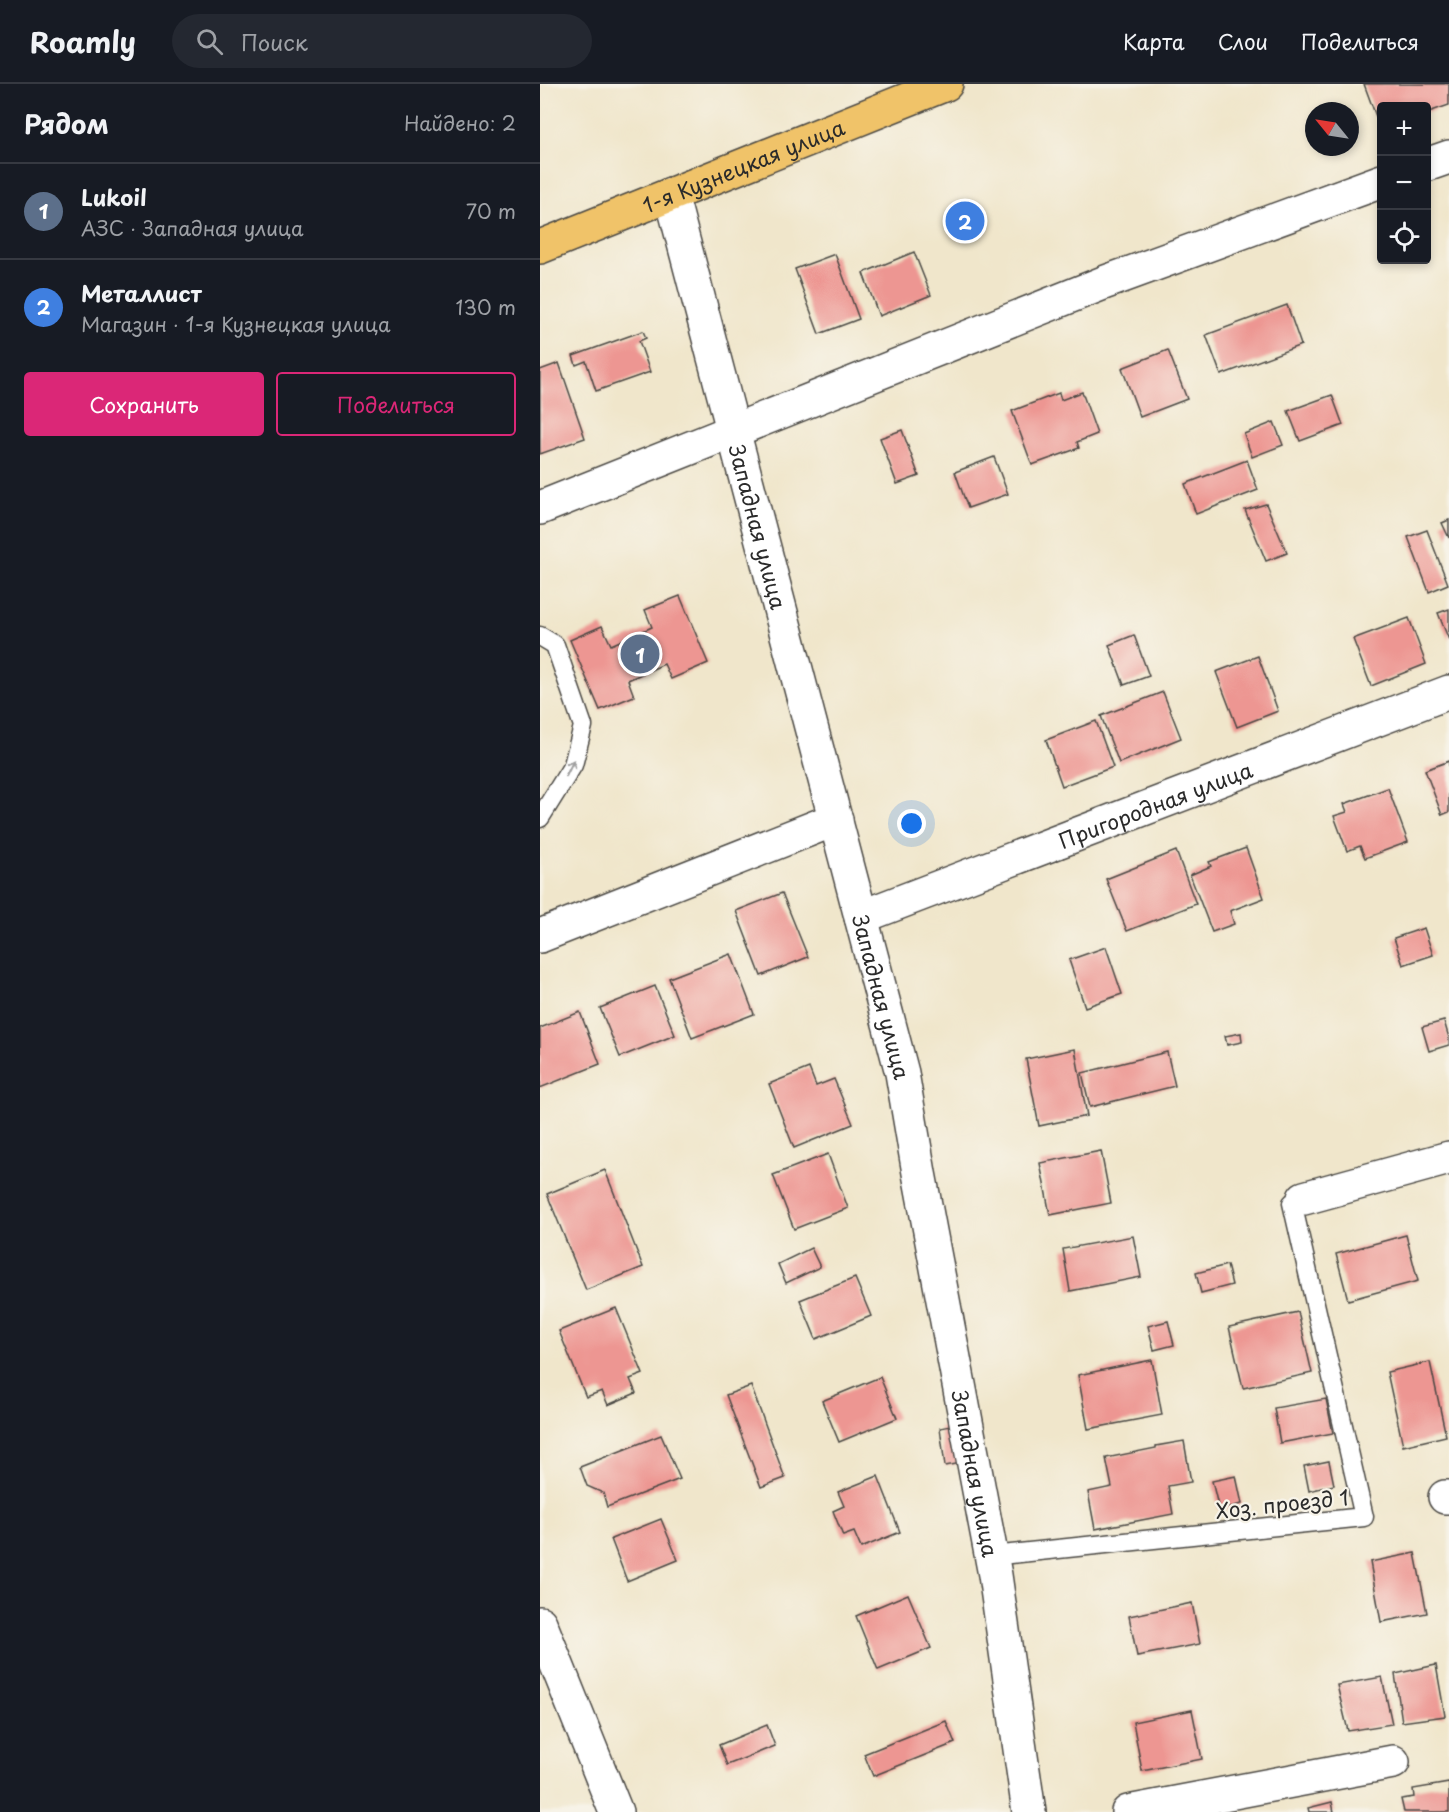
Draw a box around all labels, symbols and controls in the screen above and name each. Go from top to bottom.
search box [172,14,592,68]
text: Roamly [30,20,136,63]
icon: search [193,25,226,58]
text: Поиск [241,25,308,58]
text: Карта [1123,25,1185,57]
text: Слои [1218,25,1268,57]
text: Поделиться [1301,25,1419,57]
north arrow [1305,102,1359,156]
map controls [1377,102,1431,264]
button: + [1377,102,1431,156]
text: Рядом [24,104,109,143]
text: Найдено: 2 [404,108,516,138]
street label: 1-я Кузнецкая улица [637,110,850,220]
button: − [1377,156,1431,210]
text: Lukoil [81,180,147,213]
text: 1 [39,196,48,226]
text: 70 m [466,196,516,226]
pin: 2 [946,198,984,244]
button: locate [1377,210,1431,264]
text: АЗС · Западная улица [81,213,304,243]
text: Металлист [81,276,202,309]
text: 2 [36,292,51,322]
text: 130 m [456,292,516,322]
text: Магазин · 1-я Кузнецкая улица [81,309,391,339]
button: Сохранить [24,372,264,436]
button: Поделиться [276,372,516,436]
street label: Западная улица [721,441,796,613]
pin: 1 [620,632,660,676]
street label: Пригородная улица [1054,753,1257,856]
one-way arrow [564,759,576,777]
your location [897,809,926,838]
street label: Западная улица [845,911,919,1083]
street label: Западная улица [944,1387,1007,1560]
street label: Хоз. проезд 1 [1214,1480,1350,1526]

